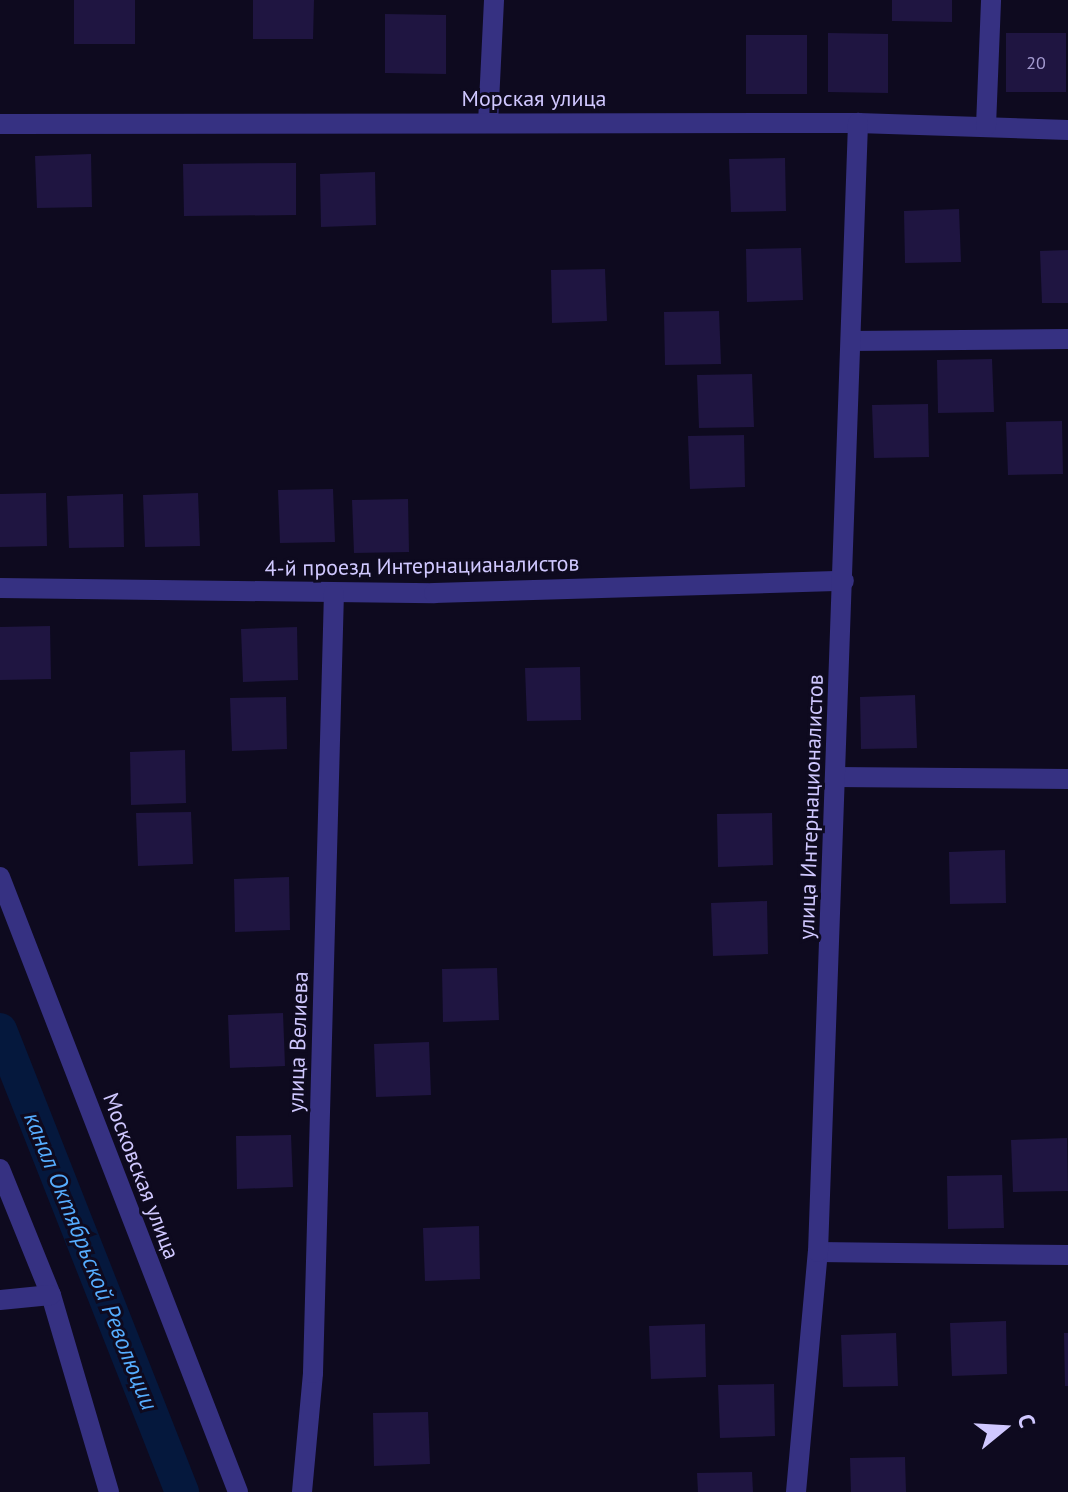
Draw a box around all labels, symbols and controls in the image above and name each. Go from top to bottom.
house number: 20 [1026,52,1046,74]
street label: Морская улица [462,86,606,112]
street label: 4-й проезд Интернацианалистов [264,550,580,582]
street label: улица Интернационалистов [793,674,829,940]
street label: улица Велиева [282,971,314,1113]
street label: Московская улица [97,1089,185,1263]
water label: канал Октябрьской Революции [18,1108,164,1414]
north arrow [964,1388,1044,1468]
text: С [1012,1410,1042,1431]

